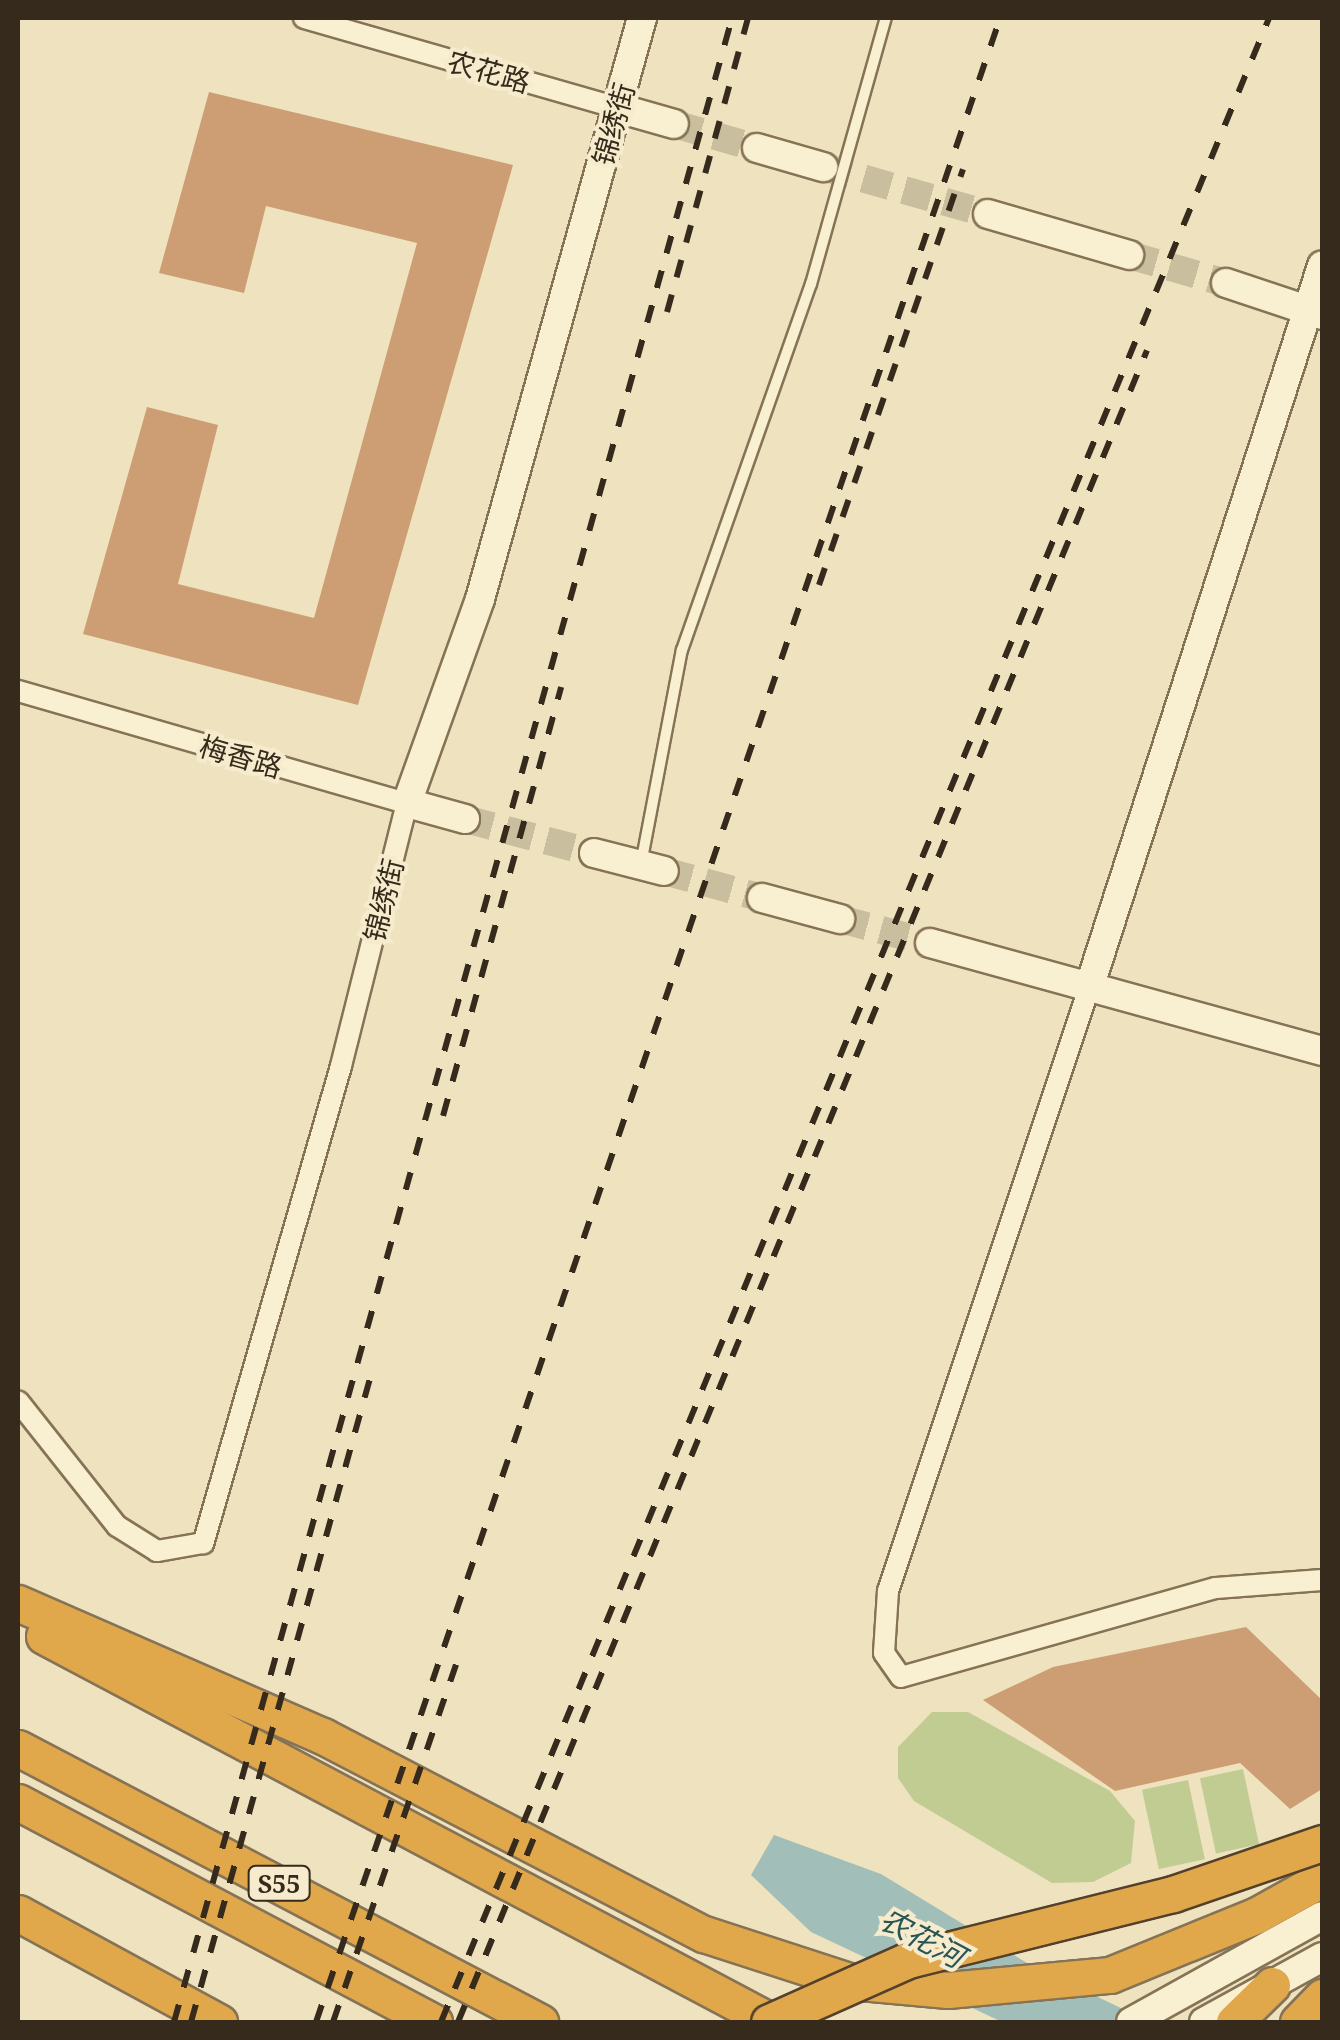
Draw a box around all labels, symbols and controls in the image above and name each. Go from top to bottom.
street label: 农花路 [444,43,534,99]
street label: 锦绣街 [585,79,641,169]
street label: 梅香路 [196,728,286,784]
street label: 锦绣街 [357,855,409,945]
road number: S55 [246,1863,312,1903]
water label: 农花河 [874,1901,970,1975]

